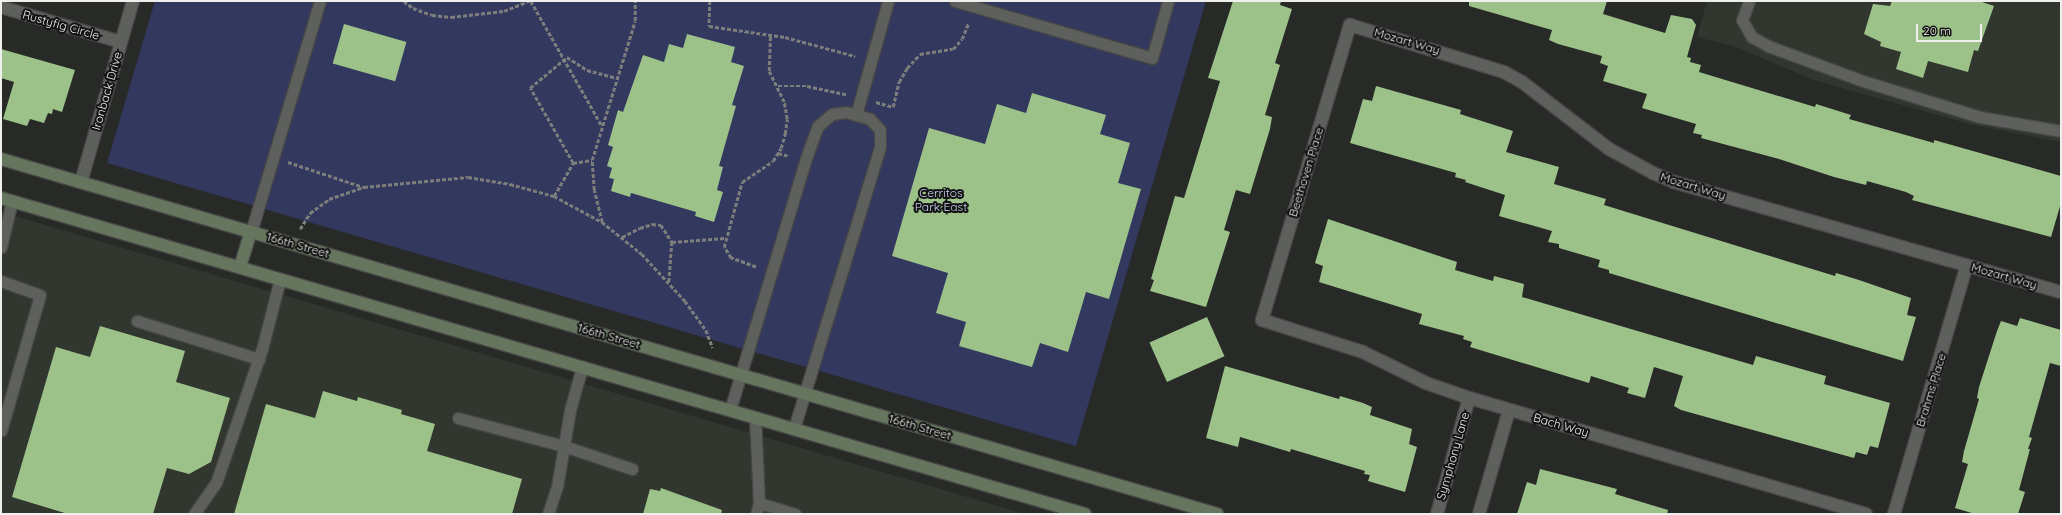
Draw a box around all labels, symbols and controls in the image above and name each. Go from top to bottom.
street label: Rustyfig Circle [21,7,101,43]
scale bar [1918,16,1984,42]
text: 20 m [1923,23,1951,38]
street label: Mozart Way [1373,25,1441,57]
street label: Ironback Drive [89,50,125,132]
street label: Beethoven Place [1286,125,1326,219]
street label: Mozart Way [1659,169,1727,203]
park label: Cerritos Park East [915,186,967,214]
street label: 166th Street [265,229,331,261]
street label: Mozart Way [1970,260,2038,292]
street label: 166th Street [576,320,642,352]
street label: Brahms Place [1913,351,1949,429]
street label: Bach Way [1532,410,1590,440]
street label: 166th Street [887,411,953,443]
street label: Symphony Lane [1434,411,1472,501]

